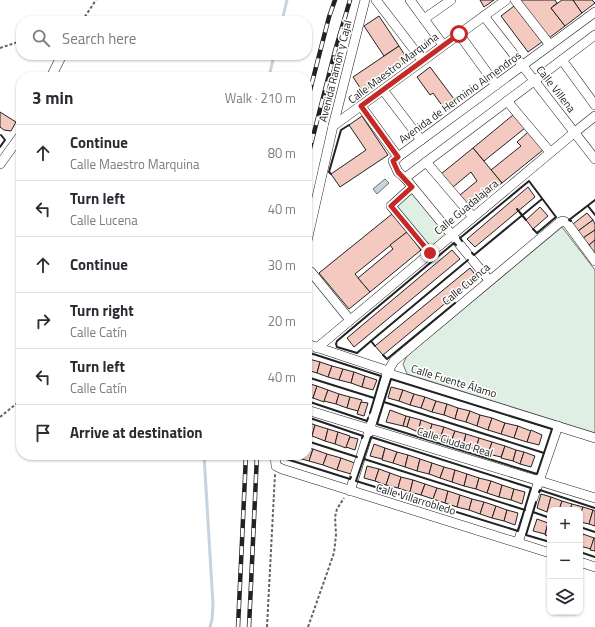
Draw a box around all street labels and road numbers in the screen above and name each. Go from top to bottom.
street label: Avenida Ramón y Cajal [315,18,355,124]
street label: Calle Maestro Marquina [344,28,442,107]
street label: Avenida de Herminio Almendros [395,47,525,147]
street label: Calle Villena [533,62,580,116]
street label: Calle Guadalajara [430,175,502,239]
street label: Calle Cuenca [439,259,494,309]
street label: Calle Fuente Álamo [409,360,499,402]
street label: Calle Ciudad Real [415,423,495,461]
street label: Calle Villarrobledo [374,479,458,519]

